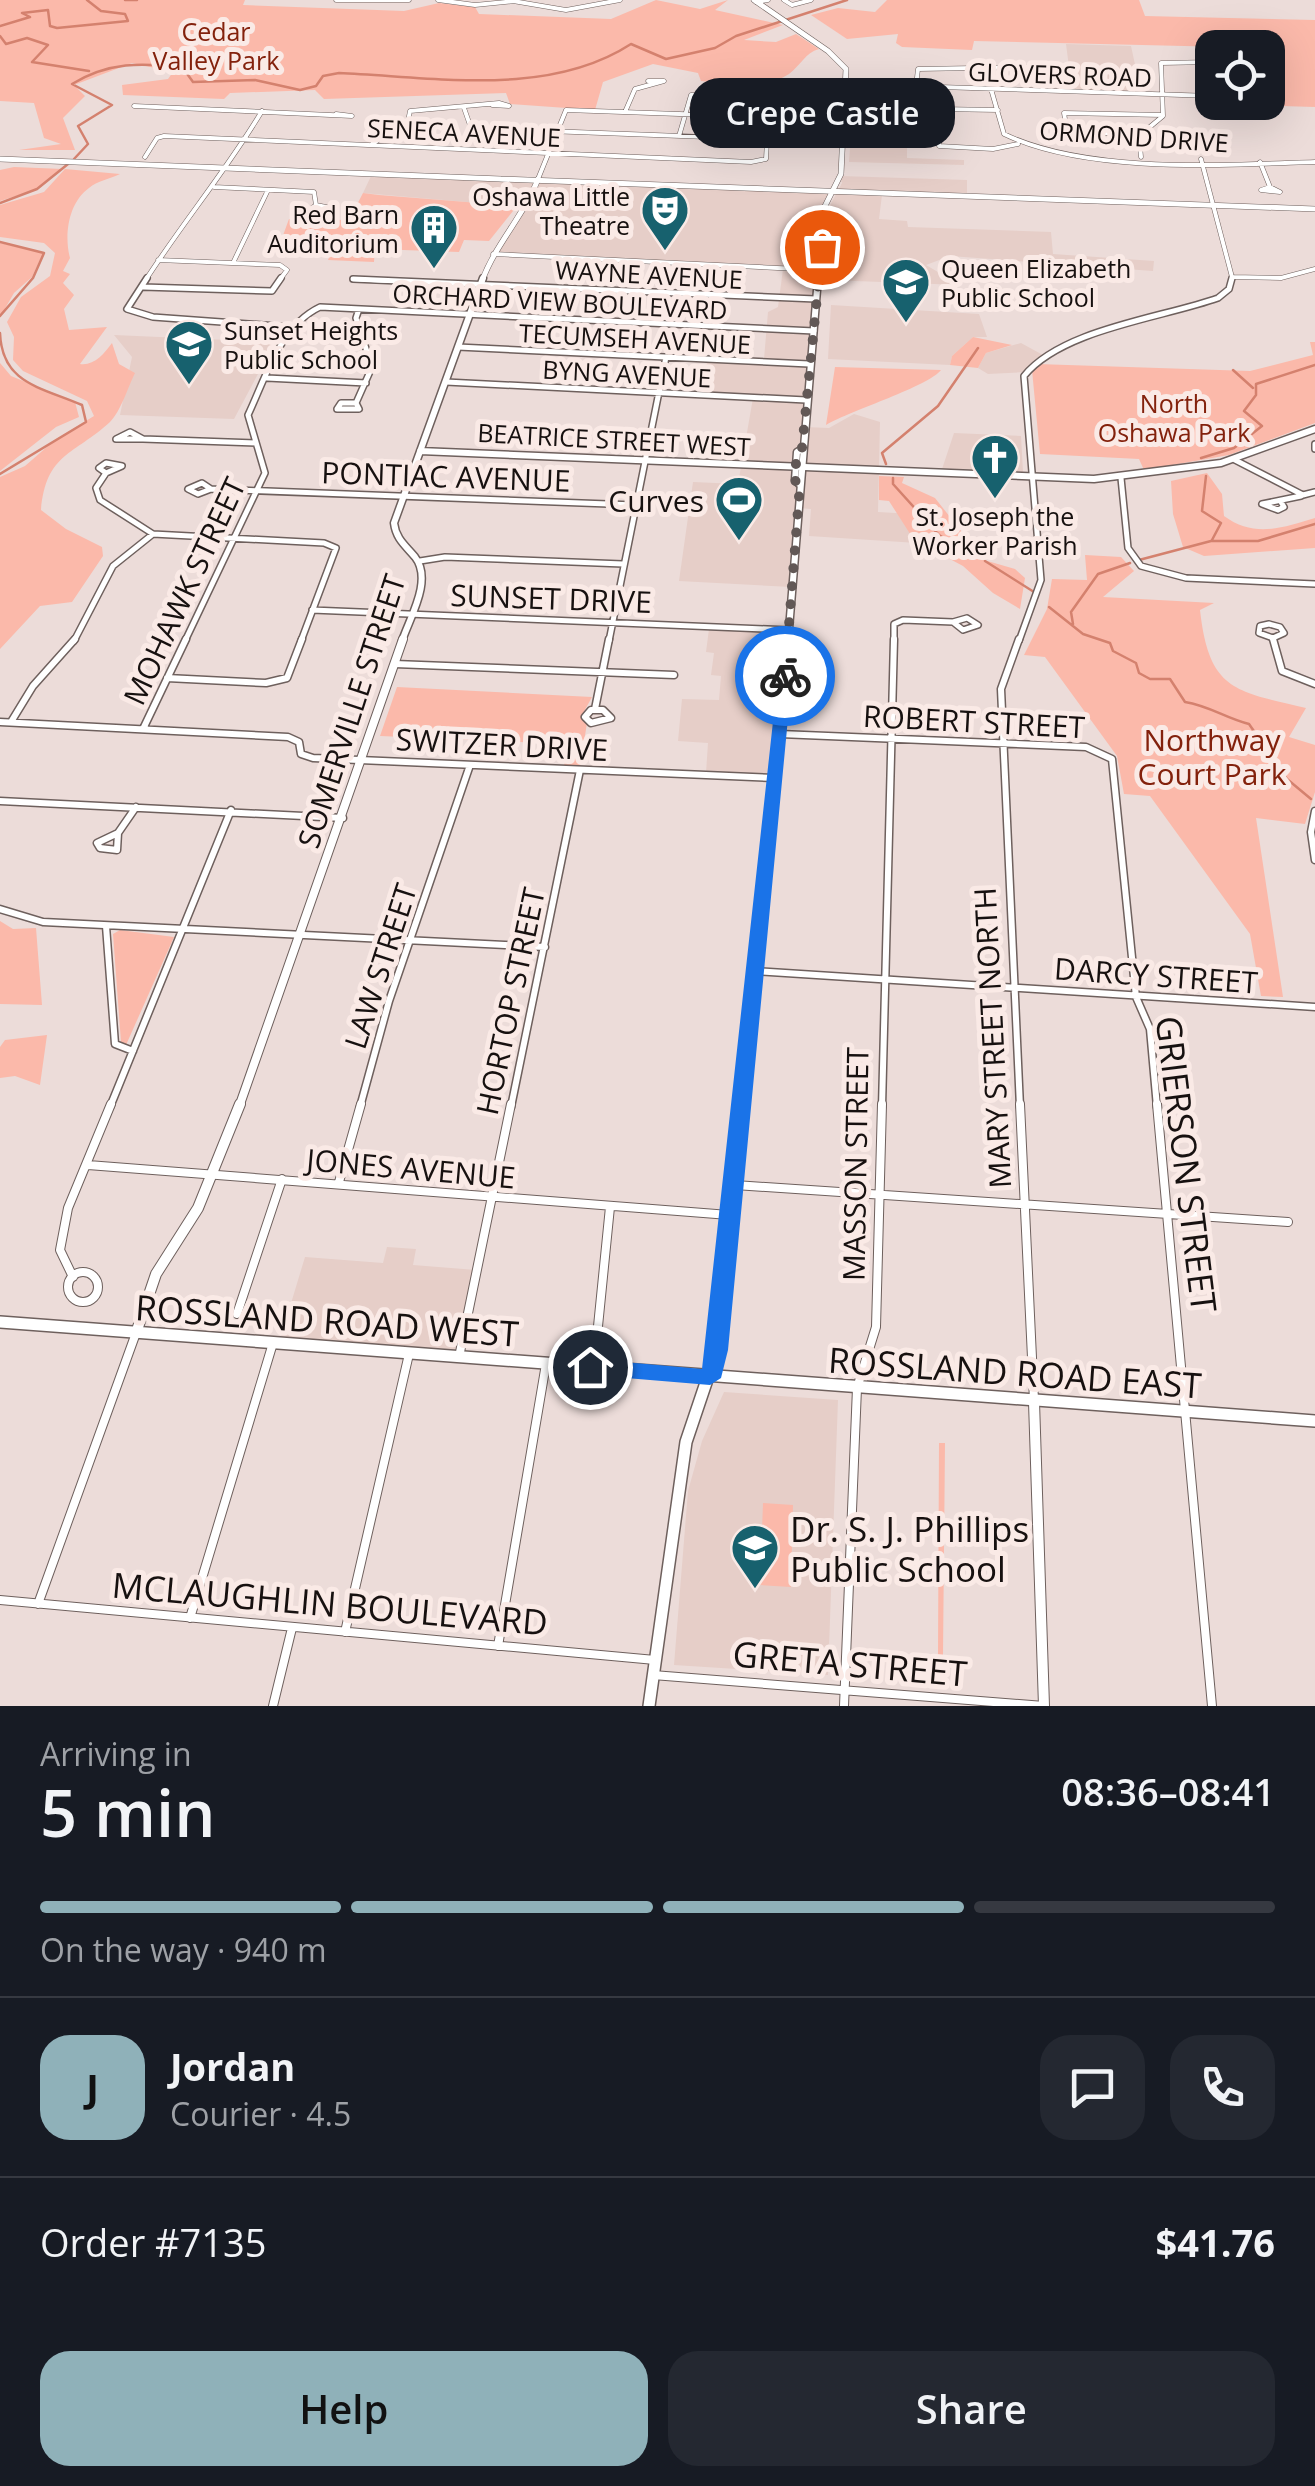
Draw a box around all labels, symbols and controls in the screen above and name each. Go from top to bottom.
park label: Cedar Valley Park [153,14,279,77]
map controls [1195,30,1285,120]
button: locate [1195,30,1285,120]
street label: GLOVERS ROAD [967,54,1153,94]
callout: Crepe Castle [690,77,954,147]
text: Crepe Castle [726,91,919,134]
street label: SENECA AVENUE [366,110,562,154]
street label: ORMOND DRIVE [1038,112,1230,160]
place label: Oshawa Little Theatre [472,179,630,242]
theatre icon: Oshawa Little Theatre [639,184,691,252]
place label: Red Barn Auditorium [267,197,399,260]
building icon: Red Barn Auditorium [408,202,460,270]
pin [780,205,865,290]
icon: bag [795,220,850,275]
place label: Queen Elizabeth Public School [941,251,1131,314]
street label: WAYNE AVENUE [554,252,744,296]
school or university icon: Queen Elizabeth Public School [880,256,932,324]
street label: ORCHARD VIEW BOULEVARD [392,275,728,327]
place label: Sunset Heights Public School [224,313,398,376]
street label: TECUMSEH AVENUE [518,315,752,361]
school or university icon: Sunset Heights Public School [163,318,215,386]
street label: BYNG AVENUE [542,352,712,394]
park label: North Oshawa Park [1098,386,1250,449]
street label: BEATRICE STREET WEST [477,415,752,463]
church icon: St. Joseph the Worker Parish [969,432,1021,500]
street label: PONTIAC AVENUE [321,451,571,501]
street label: MOHAWK STREET [113,470,255,711]
sports icon: Curves [713,474,765,542]
place label: Curves [608,480,704,521]
place label: St. Joseph the Worker Parish [913,499,1077,562]
street label: SOMERVILLE STREET [287,569,415,853]
street label: SUNSET DRIVE [450,574,652,622]
courier [735,626,835,726]
icon: bike [758,649,813,704]
street label: ROBERT STREET [862,695,1086,747]
street label: SWITZER DRIVE [395,718,609,770]
park label: Northway Court Park [1138,719,1287,794]
street label: LAW STREET [334,878,426,1054]
street label: HORTOP STREET [466,883,554,1118]
street label: MARY STREET NORTH [964,887,1020,1189]
street label: DARCY STREET [1053,947,1260,1003]
street label: GRIERSON STREET [1146,1013,1228,1315]
street label: MASSON STREET [832,1046,878,1281]
street label: JONES AVENUE [302,1138,517,1198]
street label: ROSSLAND ROAD WEST [134,1283,520,1357]
pin [548,1325,633,1410]
street label: ROSSLAND ROAD EAST [827,1336,1203,1408]
icon: home [563,1340,618,1395]
place label: Dr. S. J. Phillips Public School [790,1505,1029,1592]
school or university icon: Dr. S. J. Phillips Public School [729,1522,781,1590]
street label: MCLAUGHLIN BOULEVARD [110,1561,550,1645]
street label: GRETA STREET [731,1629,969,1697]
text: Arriving in [40,1732,192,1775]
text: 08:36–08:41 [1061,1765,1275,1817]
text: 5 min [40,1768,215,1856]
text: On the way · 940 m [40,1928,327,1971]
button: chat [1040,2035,1145,2140]
button: phone [1170,2035,1275,2140]
text: Jordan [170,2040,295,2092]
text: J [86,2061,99,2113]
text: Courier · 4.5 [170,2092,351,2135]
text: Order #7135 [40,2216,267,2268]
text: $41.76 [1156,2216,1275,2268]
button: Help [40,2351,648,2466]
button: Share [668,2351,1275,2466]

